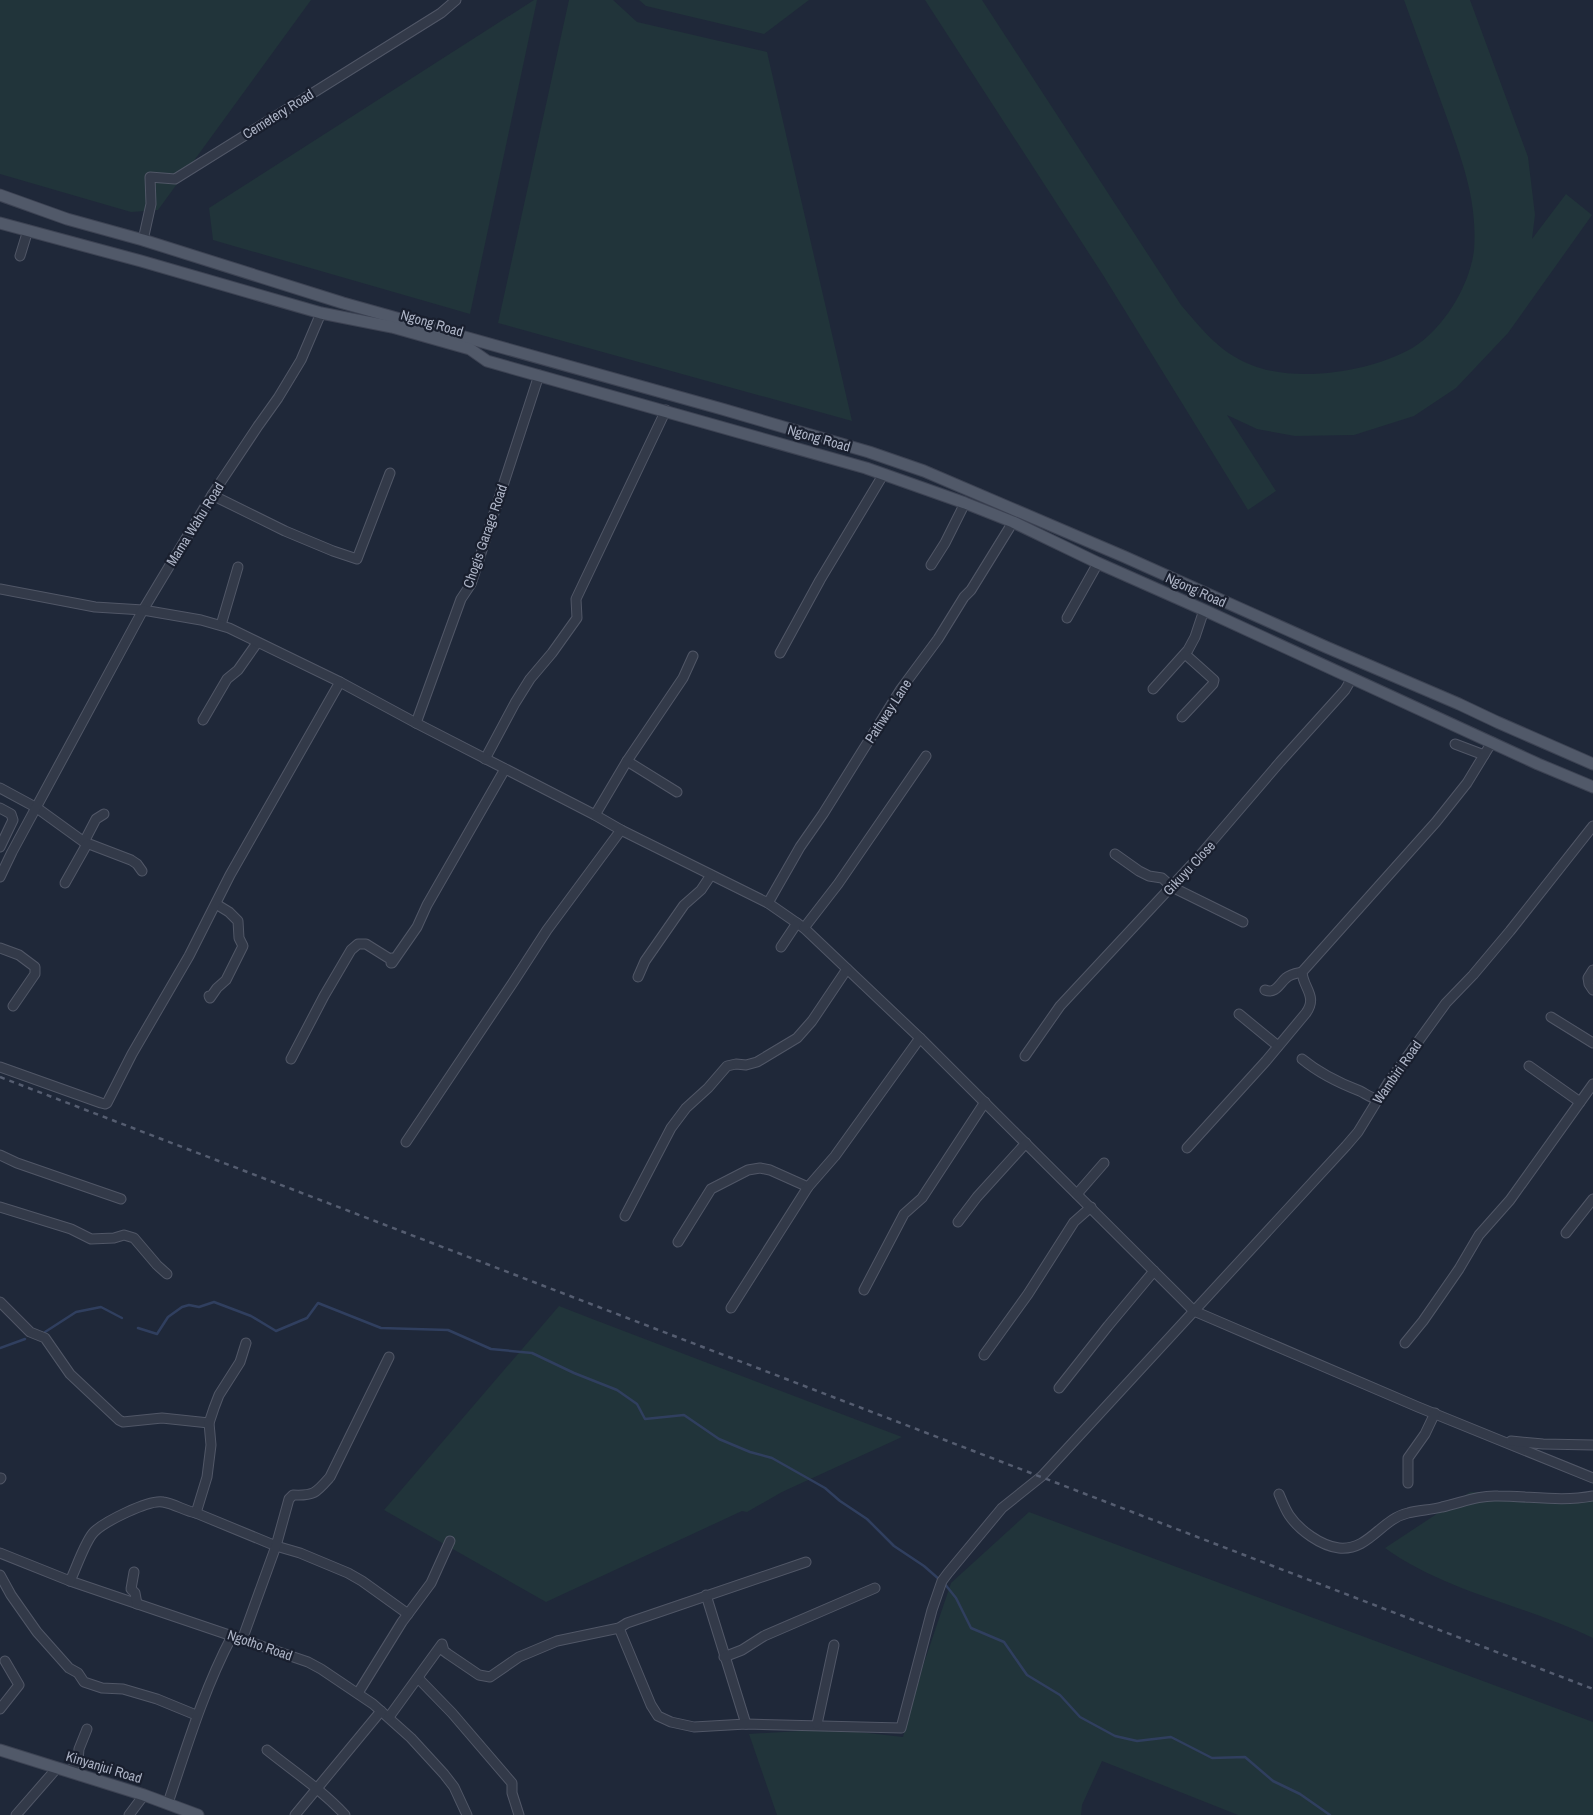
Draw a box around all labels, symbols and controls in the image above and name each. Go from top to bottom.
street label: Cemetery Road [239,85,317,143]
street label: Ngong Road [399,305,465,341]
street label: Ngong Road [786,420,852,456]
street label: Mama Wahu Road [162,479,228,569]
street label: Chogis Garage Road [459,482,511,590]
street label: Ngong Road [1163,569,1229,611]
street label: Pathway Lane [861,676,915,746]
street label: Gikuyu Close [1159,837,1219,899]
street label: Wambiri Road [1369,1037,1425,1107]
street label: Ngotho Road [225,1625,295,1665]
street label: Kinyanjui Road [64,1747,144,1787]

